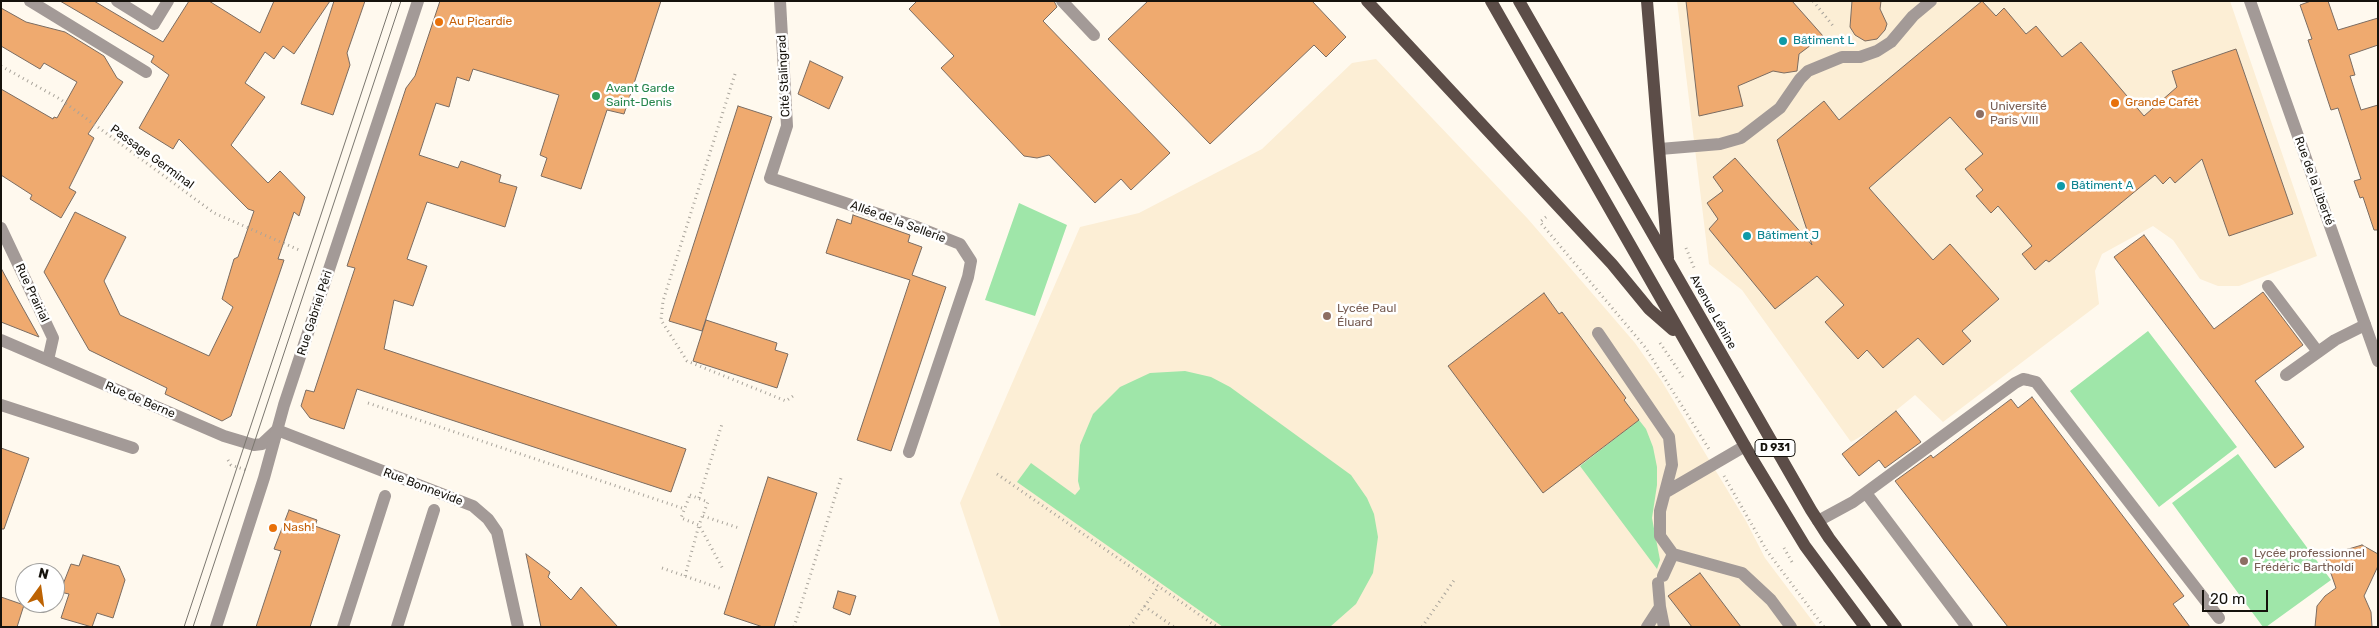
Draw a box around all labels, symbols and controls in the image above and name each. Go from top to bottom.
place label: Au Picardie [449,15,512,29]
marker: Au Picardie [433,16,445,28]
street label: Cité Stalingrad [775,34,793,118]
place label: Bâtiment L [1793,34,1854,48]
marker: Bâtiment L [1777,35,1789,47]
place label: Avant Garde Saint-Denis [606,82,675,110]
marker: Avant Garde Saint-Denis [590,90,602,102]
place label: Grande Cafét [2125,96,2199,110]
marker: Grande Cafét [2109,97,2121,109]
place label: Université Paris VIII [1990,100,2047,128]
marker: Université Paris VIII [1974,108,1986,120]
street label: Passage Germinal [107,122,197,192]
street label: Rue de la Liberté [2291,135,2337,227]
place label: Bâtiment A [2071,179,2133,193]
marker: Bâtiment A [2055,180,2067,192]
street label: Allée de la Sellerie [848,198,948,246]
place label: Bâtiment J [1757,229,1819,243]
marker: Bâtiment J [1741,230,1753,242]
street label: Rue Prairial [12,261,52,325]
street label: Rue Gabriel Péri [294,269,336,357]
street label: Avenue Lénine [1687,272,1739,352]
place label: Lycée Paul Éluard [1337,302,1396,330]
marker: Lycée Paul Éluard [1321,310,1333,322]
street label: Rue de Berne [103,379,177,421]
road number: D 931 [1755,439,1795,456]
street label: Rue Bonnevide [381,465,465,509]
place label: Nash! [283,521,314,535]
marker: Nash! [267,522,279,534]
place label: Lycée professionnel Frédéric Bartholdi [2254,547,2365,575]
marker: Lycée professionnel Frédéric Bartholdi [2238,555,2250,567]
north arrow [15,563,65,613]
text: N [37,564,50,583]
scale bar [2204,580,2270,612]
text: 20 m [2210,590,2245,608]

